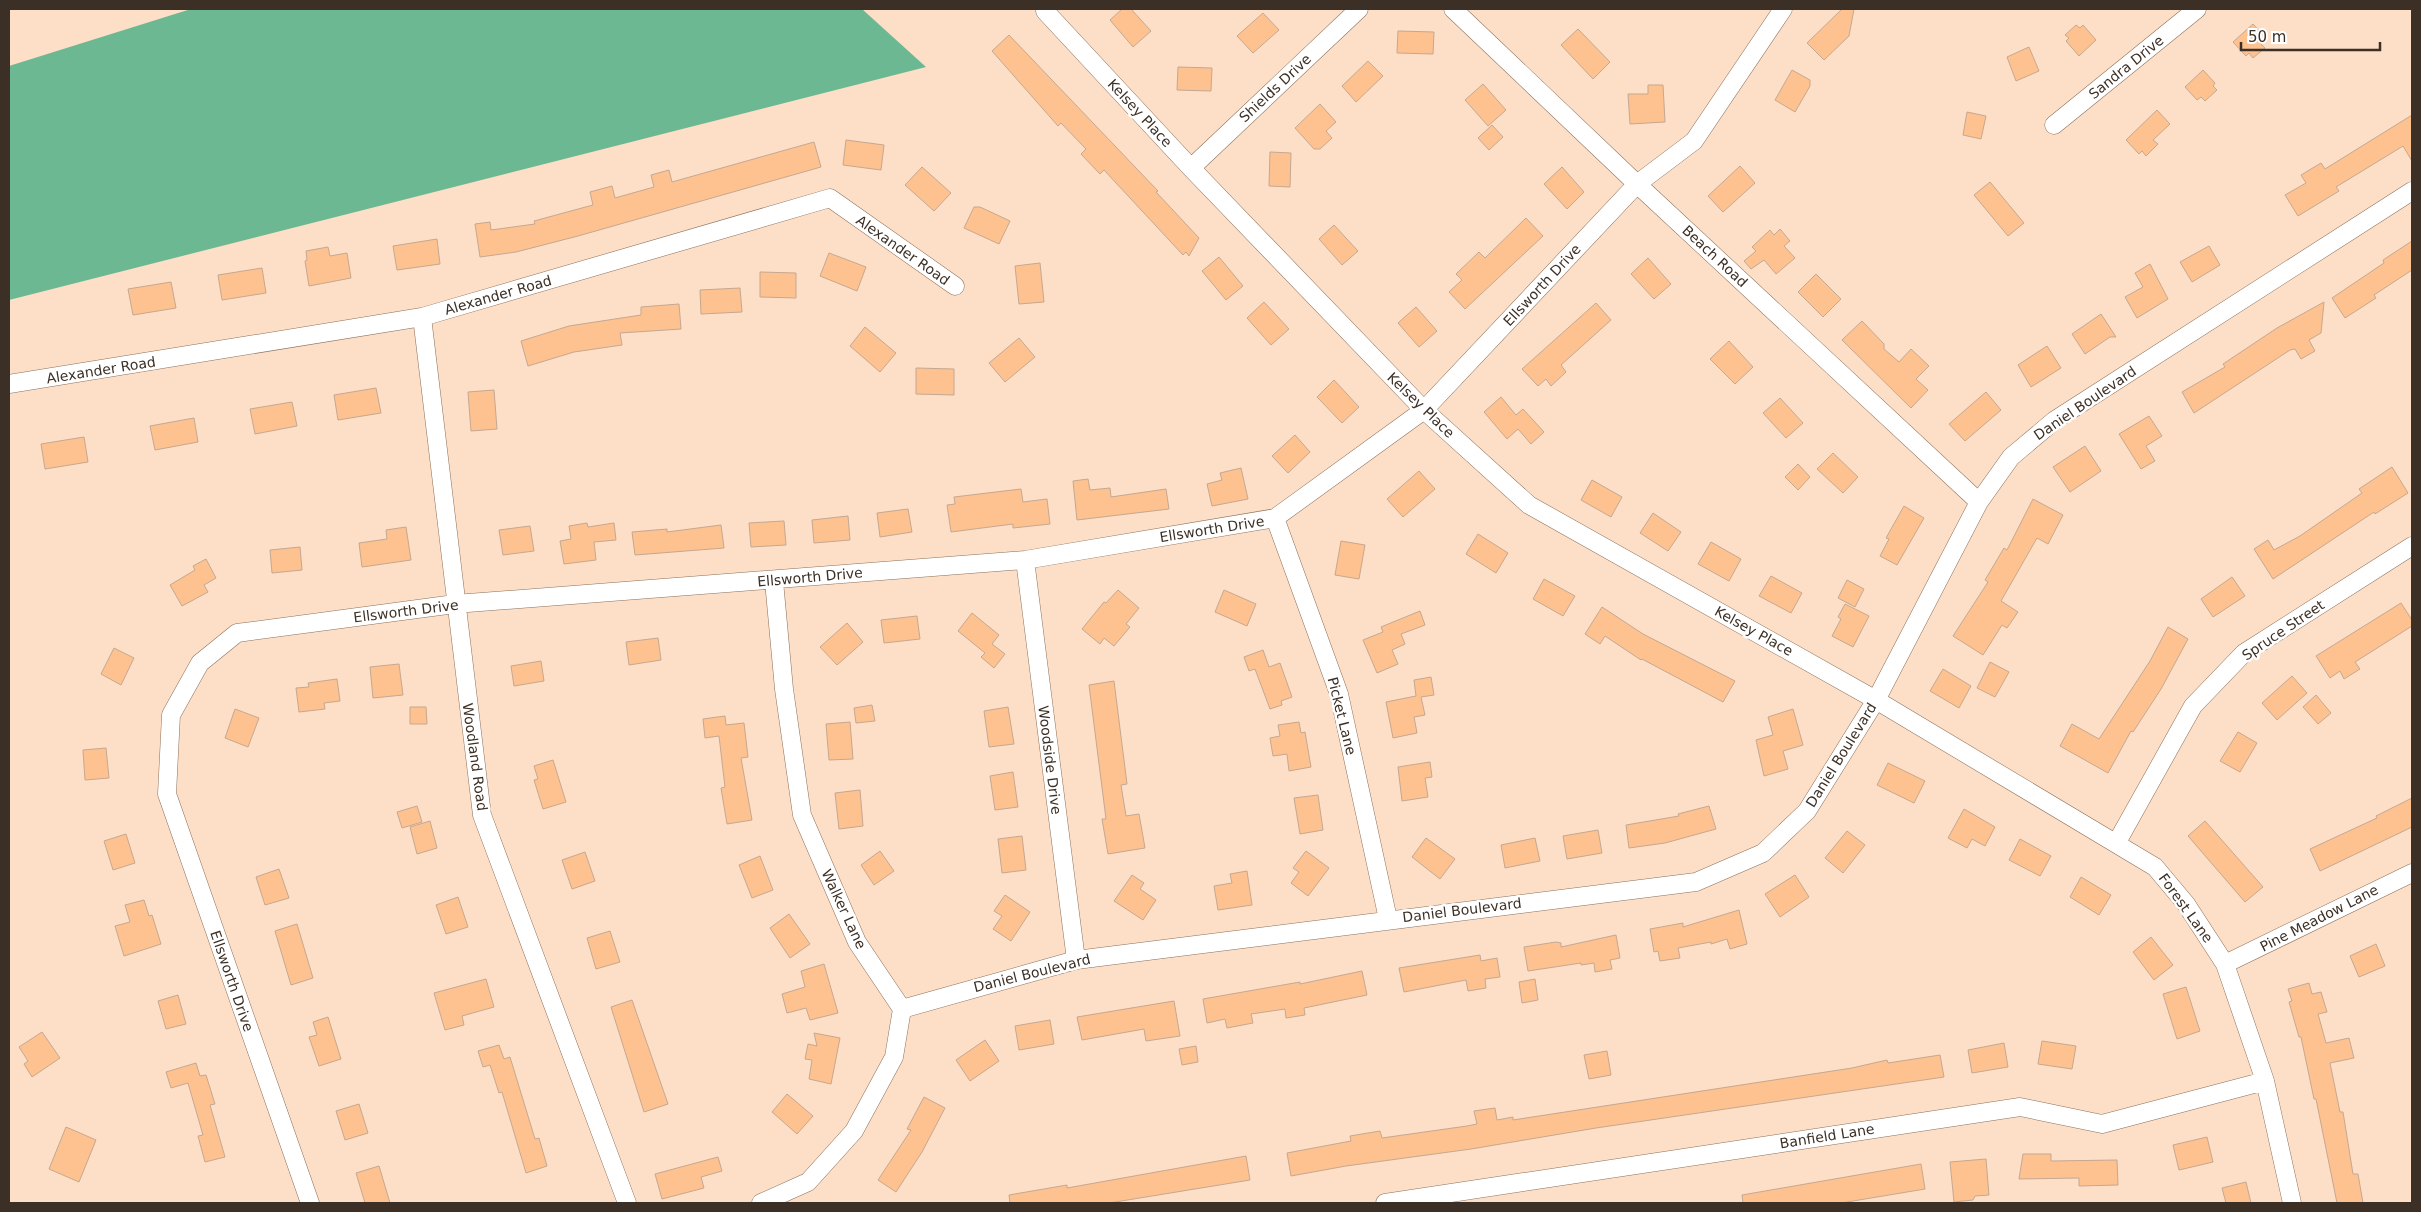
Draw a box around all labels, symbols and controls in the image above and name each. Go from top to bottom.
scale bar [2241,20,2380,52]
text: 50 m [2248,28,2286,46]
street label: Sandra Drive [2085,32,2167,102]
street label: Shields Drive [1236,51,1314,125]
street label: Kelsey Place [1105,76,1175,150]
street label: Alexander Road [853,212,953,288]
street label: Beach Road [1679,222,1751,290]
street label: Ellsworth Drive [1500,241,1584,329]
street label: Alexander Road [443,272,553,318]
street label: Alexander Road [45,353,157,387]
street label: Daniel Boulevard [2031,363,2139,443]
street label: Kelsey Place [1384,369,1458,441]
street label: Ellsworth Drive [1158,513,1266,545]
street label: Ellsworth Drive [757,564,863,590]
street label: Spruce Street [2239,596,2328,663]
street label: Ellsworth Drive [353,597,459,625]
street label: Kelsey Place [1712,603,1796,659]
street label: Picket Lane [1325,675,1359,757]
street label: Daniel Boulevard [1802,700,1880,810]
street label: Woodland Road [460,702,490,812]
street label: Woodside Drive [1035,705,1065,815]
street label: Walker Lane [819,867,869,951]
street label: Forest Lane [2156,870,2216,946]
street label: Pine Meadow Lane [2257,881,2381,955]
street label: Daniel Boulevard [1402,895,1522,925]
street label: Ellsworth Drive [207,928,257,1034]
street label: Daniel Boulevard [972,951,1092,995]
street label: Banfield Lane [1779,1121,1875,1151]

